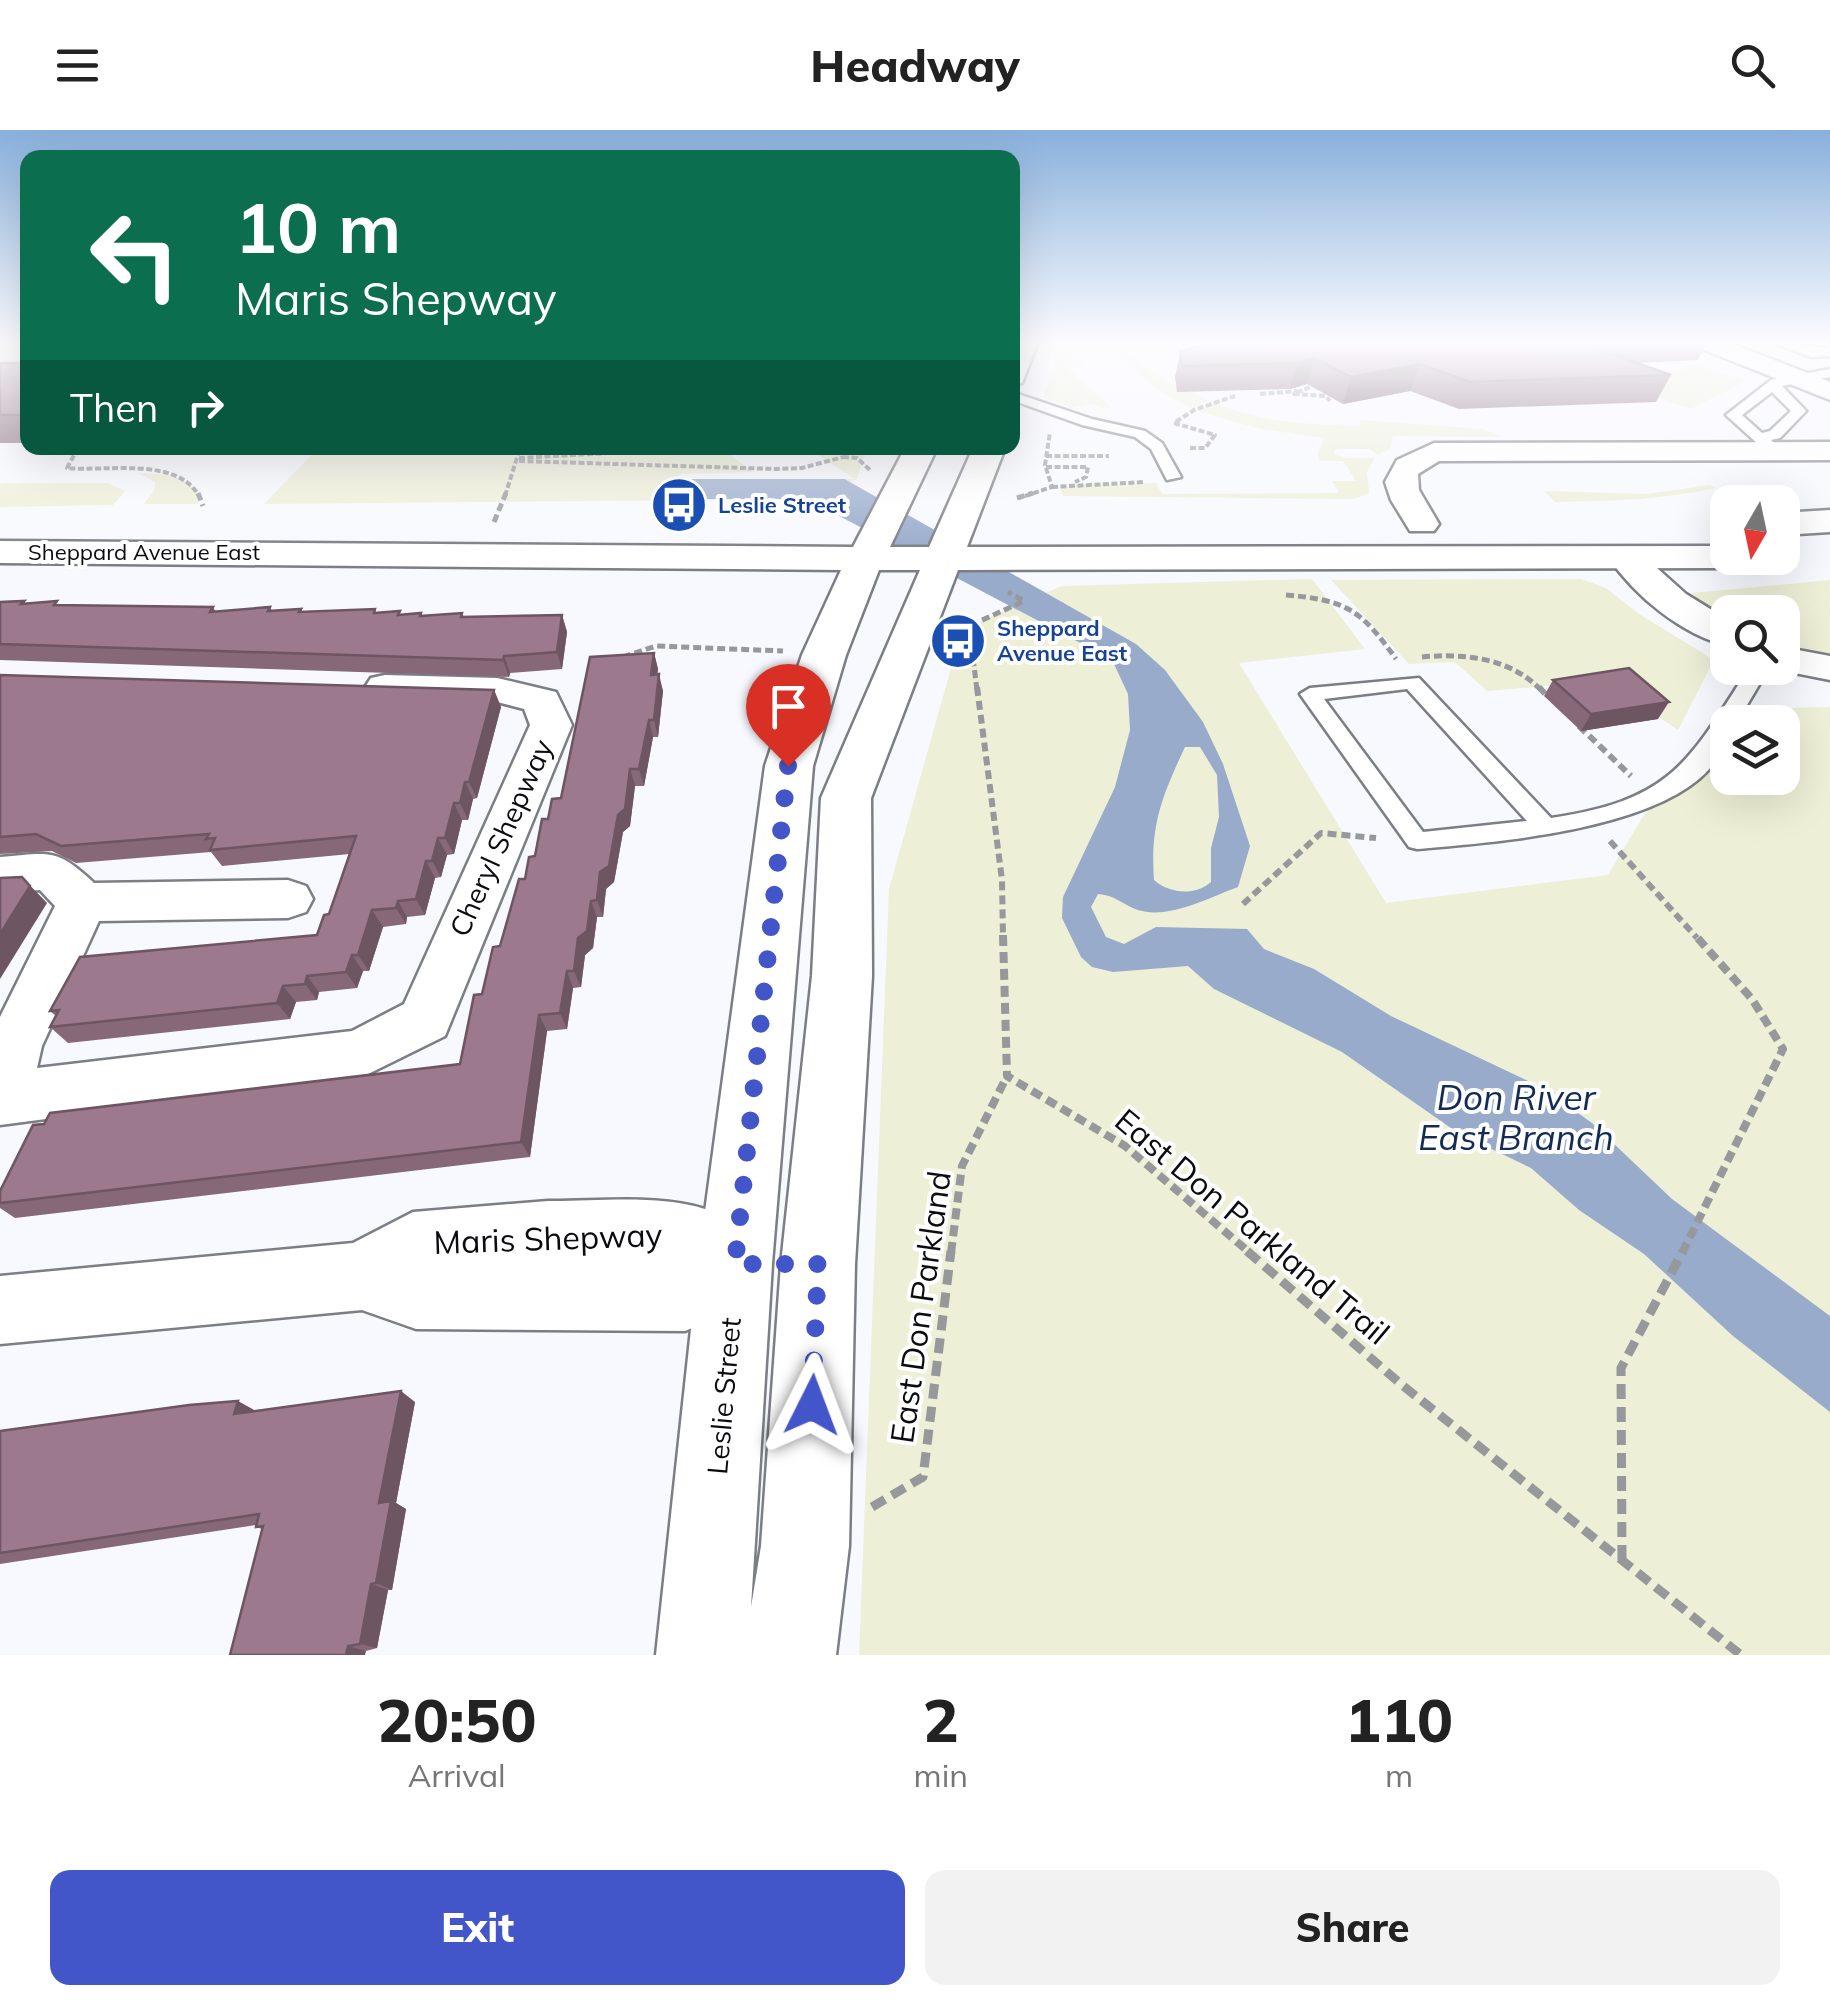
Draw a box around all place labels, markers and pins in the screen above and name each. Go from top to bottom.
bus stop icon: Leslie Street [649,475,709,535]
place label: Leslie Street [718,491,846,519]
bus stop icon: Sheppard Avenue East [928,611,988,671]
place label: Sheppard Avenue East [997,614,1127,667]
pin [746,664,831,767]

